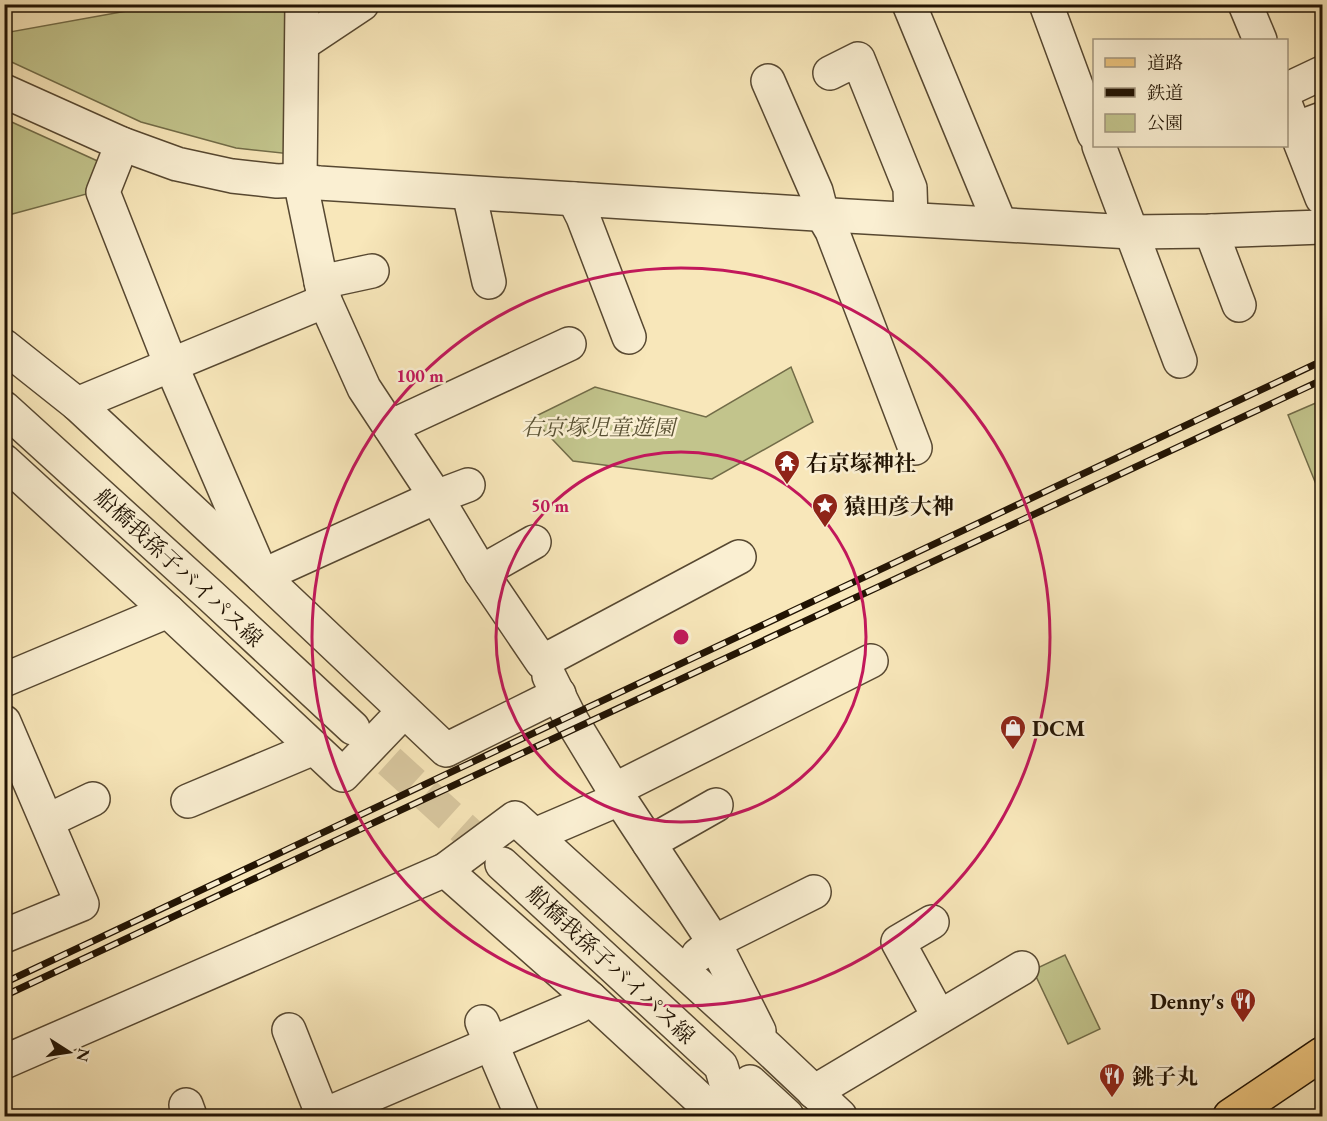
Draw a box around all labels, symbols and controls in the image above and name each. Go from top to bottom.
legend [1093,39,1288,147]
text: 道路 [1147,51,1183,74]
text: 鉄道 [1147,81,1183,104]
text: 公園 [1147,111,1183,134]
text: 100 m [396,364,444,387]
park label: 右京塚児童遊園 [521,413,678,442]
temple icon: 右京塚神社 [772,448,802,486]
place label: 右京塚神社 [806,449,916,478]
street label: 船橋我孫子バイパス線 [89,483,269,653]
place icon: 猿田彦大神 [810,491,840,529]
place label: 猿田彦大神 [844,492,954,521]
text: 50 m [531,494,569,517]
centre of rings [671,627,691,647]
shop icon: DCM [998,713,1028,751]
place label: DCM [1032,714,1085,743]
street label: 船橋我孫子バイパス線 [521,880,701,1050]
restaurant icon: Denny's [1228,986,1258,1024]
place label: Denny's [1150,987,1224,1016]
north arrow [39,1022,99,1082]
text: N [72,1046,95,1064]
restaurant icon: 銚子丸 [1097,1061,1127,1099]
place label: 銚子丸 [1132,1062,1198,1091]

